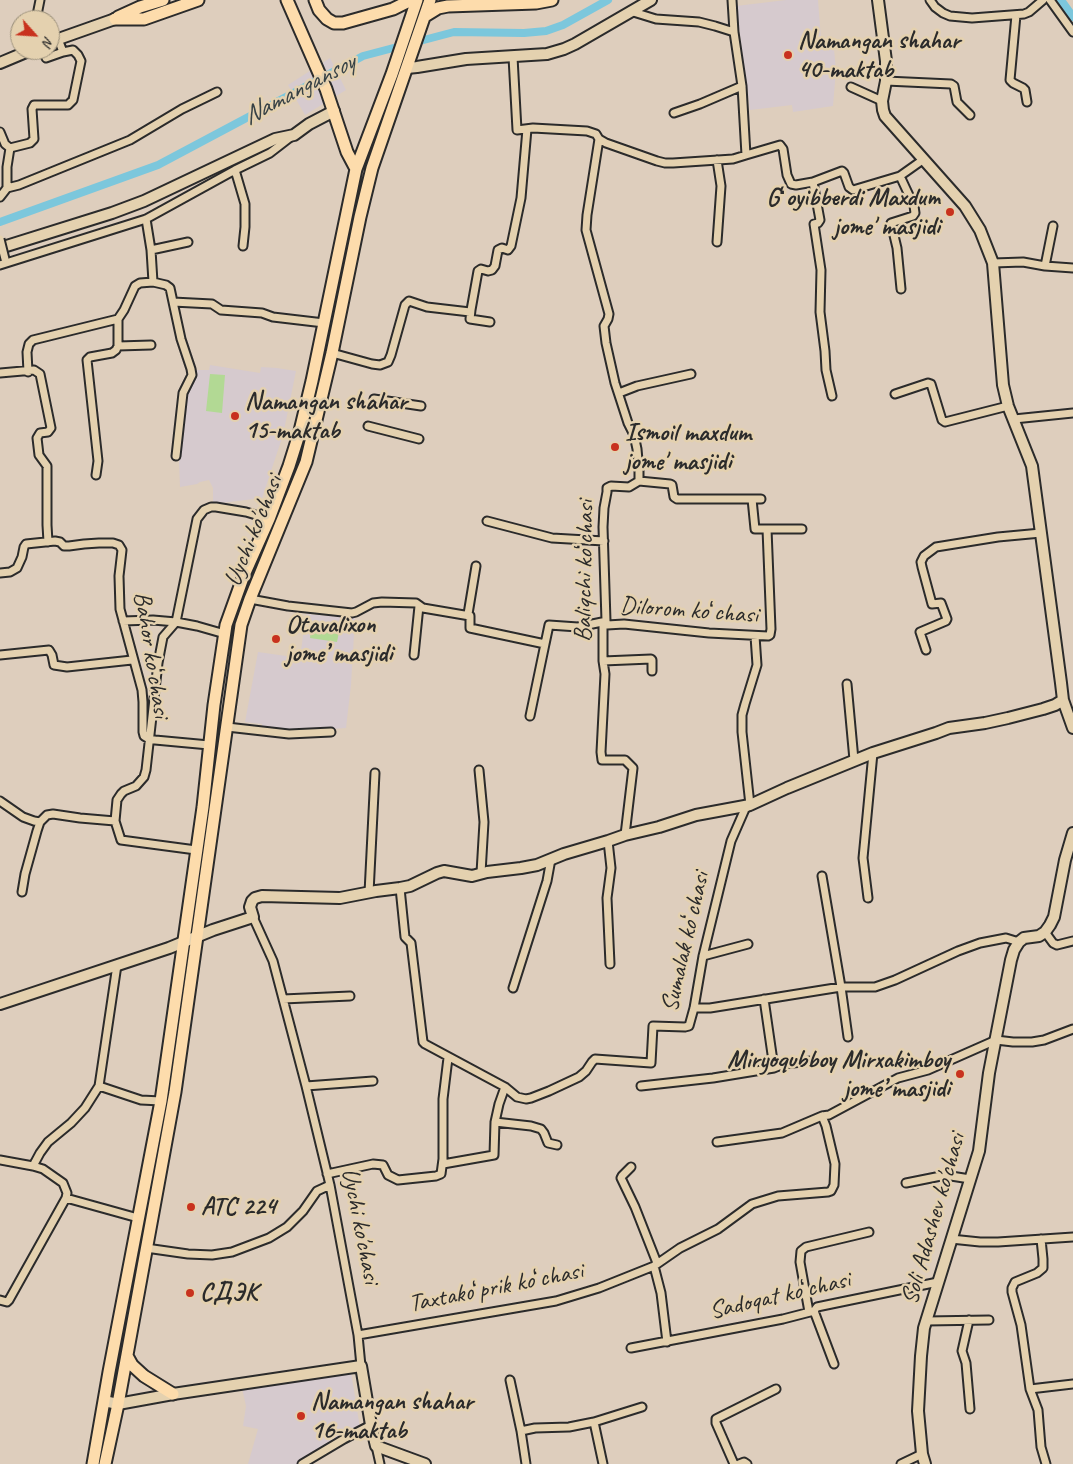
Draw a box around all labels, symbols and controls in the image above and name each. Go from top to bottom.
north arrow [10,10,60,60]
place label: Namangan shahar 40-maktab [798,26,960,85]
text: N [38,34,58,49]
water label: Namangansoy [238,48,360,132]
marker: Namangan shahar 40-maktab [782,49,794,61]
place label: Gʻoyibberdi Maxdum jome' masjidi [766,183,940,242]
marker: Gʻoyibberdi Maxdum jome' masjidi [944,206,956,218]
place label: Namangan shahar 15-maktab [245,387,407,446]
marker: Namangan shahar 15-maktab [229,410,241,422]
place label: Ismoil maxdum jome' masjidi [625,418,751,477]
marker: Ismoil maxdum jome' masjidi [609,441,621,453]
street label: Uychi ko'chasi [218,471,290,591]
street label: Baliqchi koʻchasi [569,500,601,642]
street label: Bahor koʻchasi [126,590,176,720]
street label: Dilorom koʻchasi [619,591,759,631]
place label: Otavalixon jome’ masjidi [286,610,392,669]
marker: Otavalixon jome’ masjidi [270,633,282,645]
street label: Sumalak koʻchasi [655,869,717,1015]
place label: Miryoqubboy Mirxakimboy jome’ masjidi [727,1045,950,1104]
marker: Miryoqubboy Mirxakimboy jome’ masjidi [954,1068,966,1080]
street label: Soli Adashev ko'chasi [895,1130,973,1308]
street label: Uychi ko'chasi [334,1166,386,1286]
place label: ATC 224 [201,1192,276,1222]
marker: ATC 224 [185,1201,197,1213]
street label: Taxtakoʻprik koʻchasi [406,1256,586,1320]
street label: Sadoqat koʻchasi [707,1265,853,1327]
place label: СДЭК [200,1278,257,1308]
marker: СДЭК [184,1287,196,1299]
place label: Namangan shahar 16-maktab [311,1387,473,1446]
marker: Namangan shahar 16-maktab [295,1410,307,1422]

